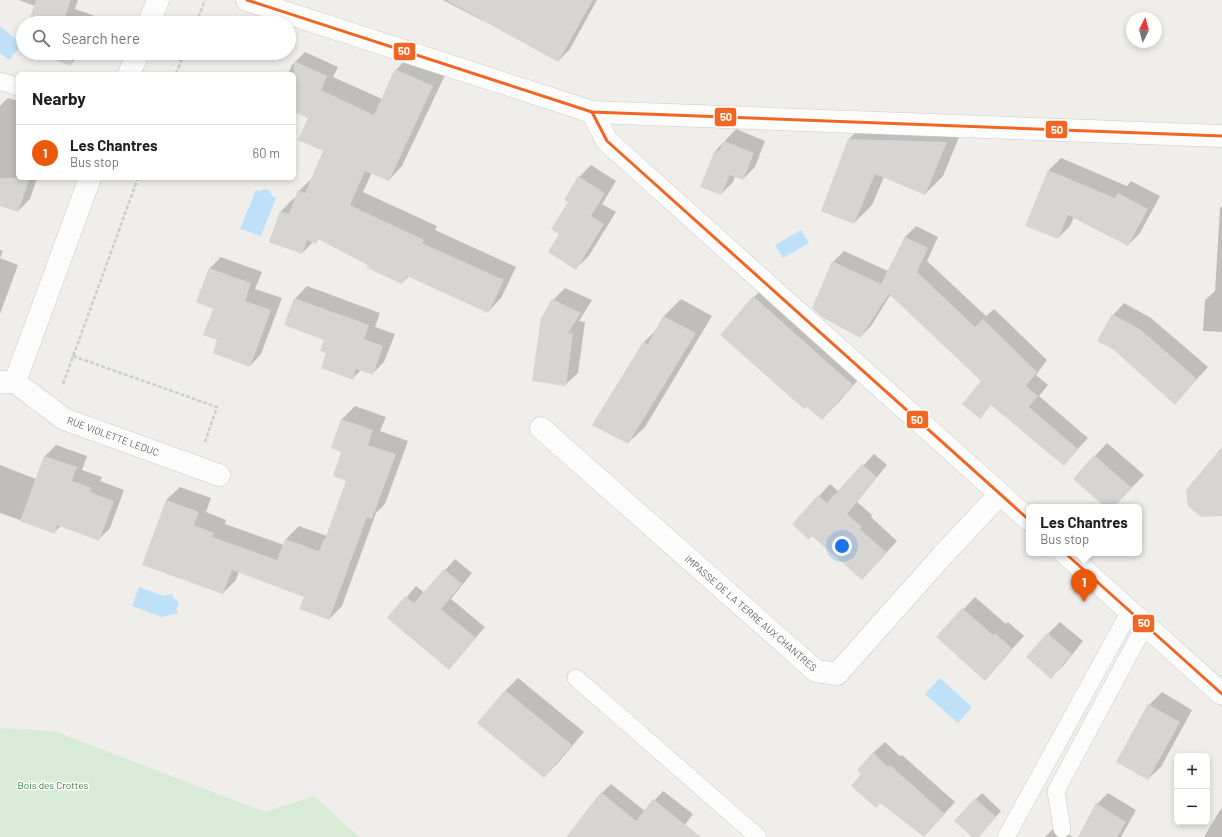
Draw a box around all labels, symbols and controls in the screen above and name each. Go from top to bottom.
north arrow [1126,12,1162,48]
search box [16,16,296,60]
icon: search [30,27,52,49]
text: Search here [62,29,140,47]
line badge: 50 [393,42,416,61]
text: 50 [398,44,410,57]
text: Nearby [32,88,86,108]
line badge: 50 [714,107,737,127]
text: 50 [720,110,732,123]
line badge: 50 [1045,120,1068,139]
text: 50 [1051,123,1063,136]
text: Les Chantres [70,136,158,154]
text: 1 [43,145,47,161]
text: 60 m [253,145,280,161]
text: Bus stop [70,154,119,170]
line badge: 50 [906,410,929,429]
text: 50 [911,413,923,426]
street label: RUE VIOLETTE LEDUC [65,414,161,458]
popup [1026,504,1142,556]
text: Les Chantres [1040,513,1128,531]
text: Bus stop [1040,531,1089,547]
your location [832,536,852,556]
street label: IMPASSE DE LA TERRE AUX CHANTRES [683,552,820,674]
pin: 1 [1071,569,1097,602]
line badge: 50 [1132,614,1155,633]
text: 50 [1138,616,1150,629]
map controls [1174,753,1210,825]
button: + [1174,753,1210,789]
park label: Bois des Crottes [18,779,89,791]
button: − [1174,789,1210,825]

